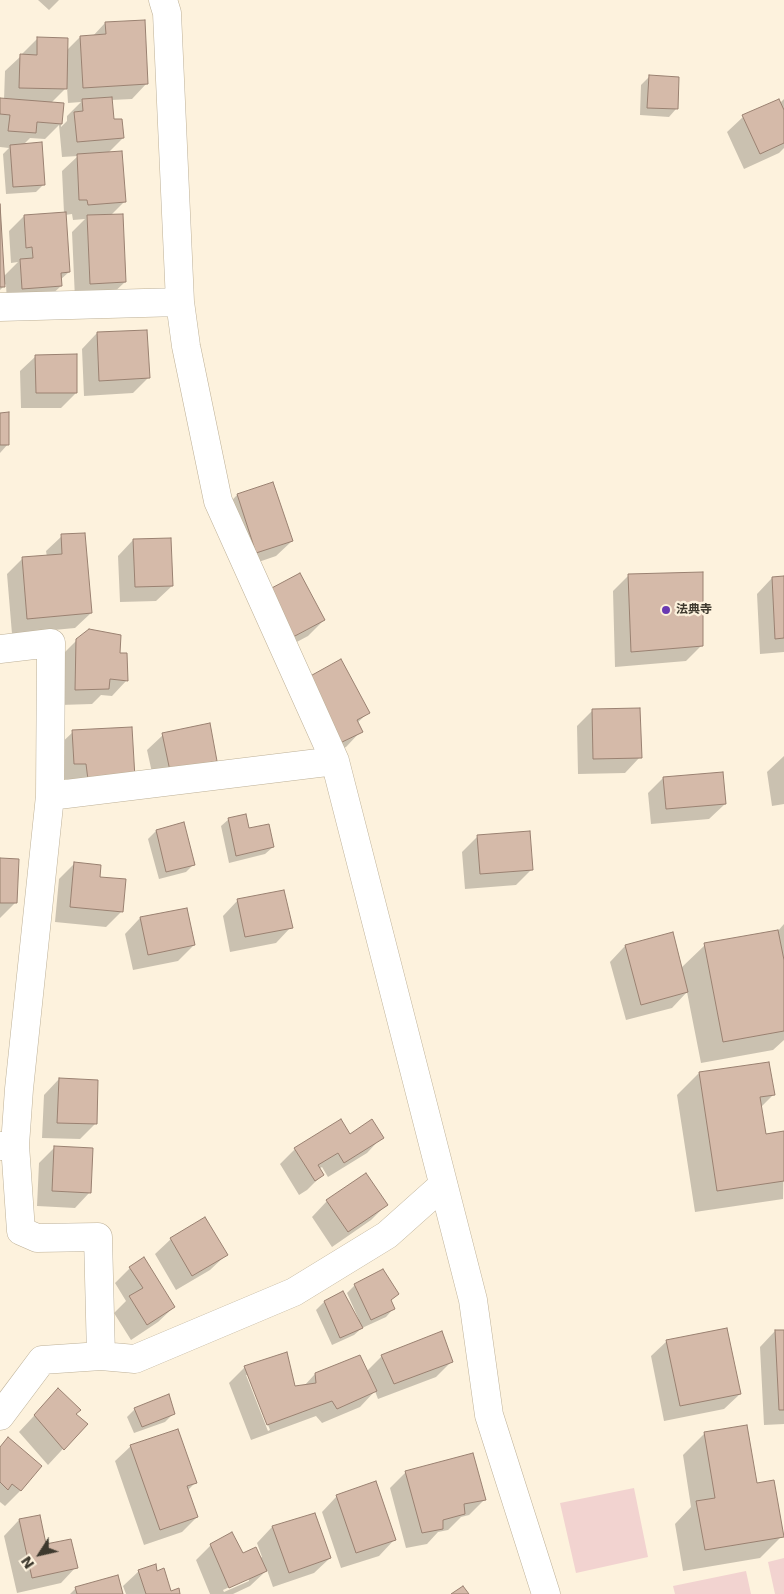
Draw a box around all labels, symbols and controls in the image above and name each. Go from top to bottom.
place label: 法典寺 [676,603,712,617]
marker: 法典寺 [660,604,672,616]
north arrow [15,1529,65,1579]
text: N [18,1553,38,1572]

